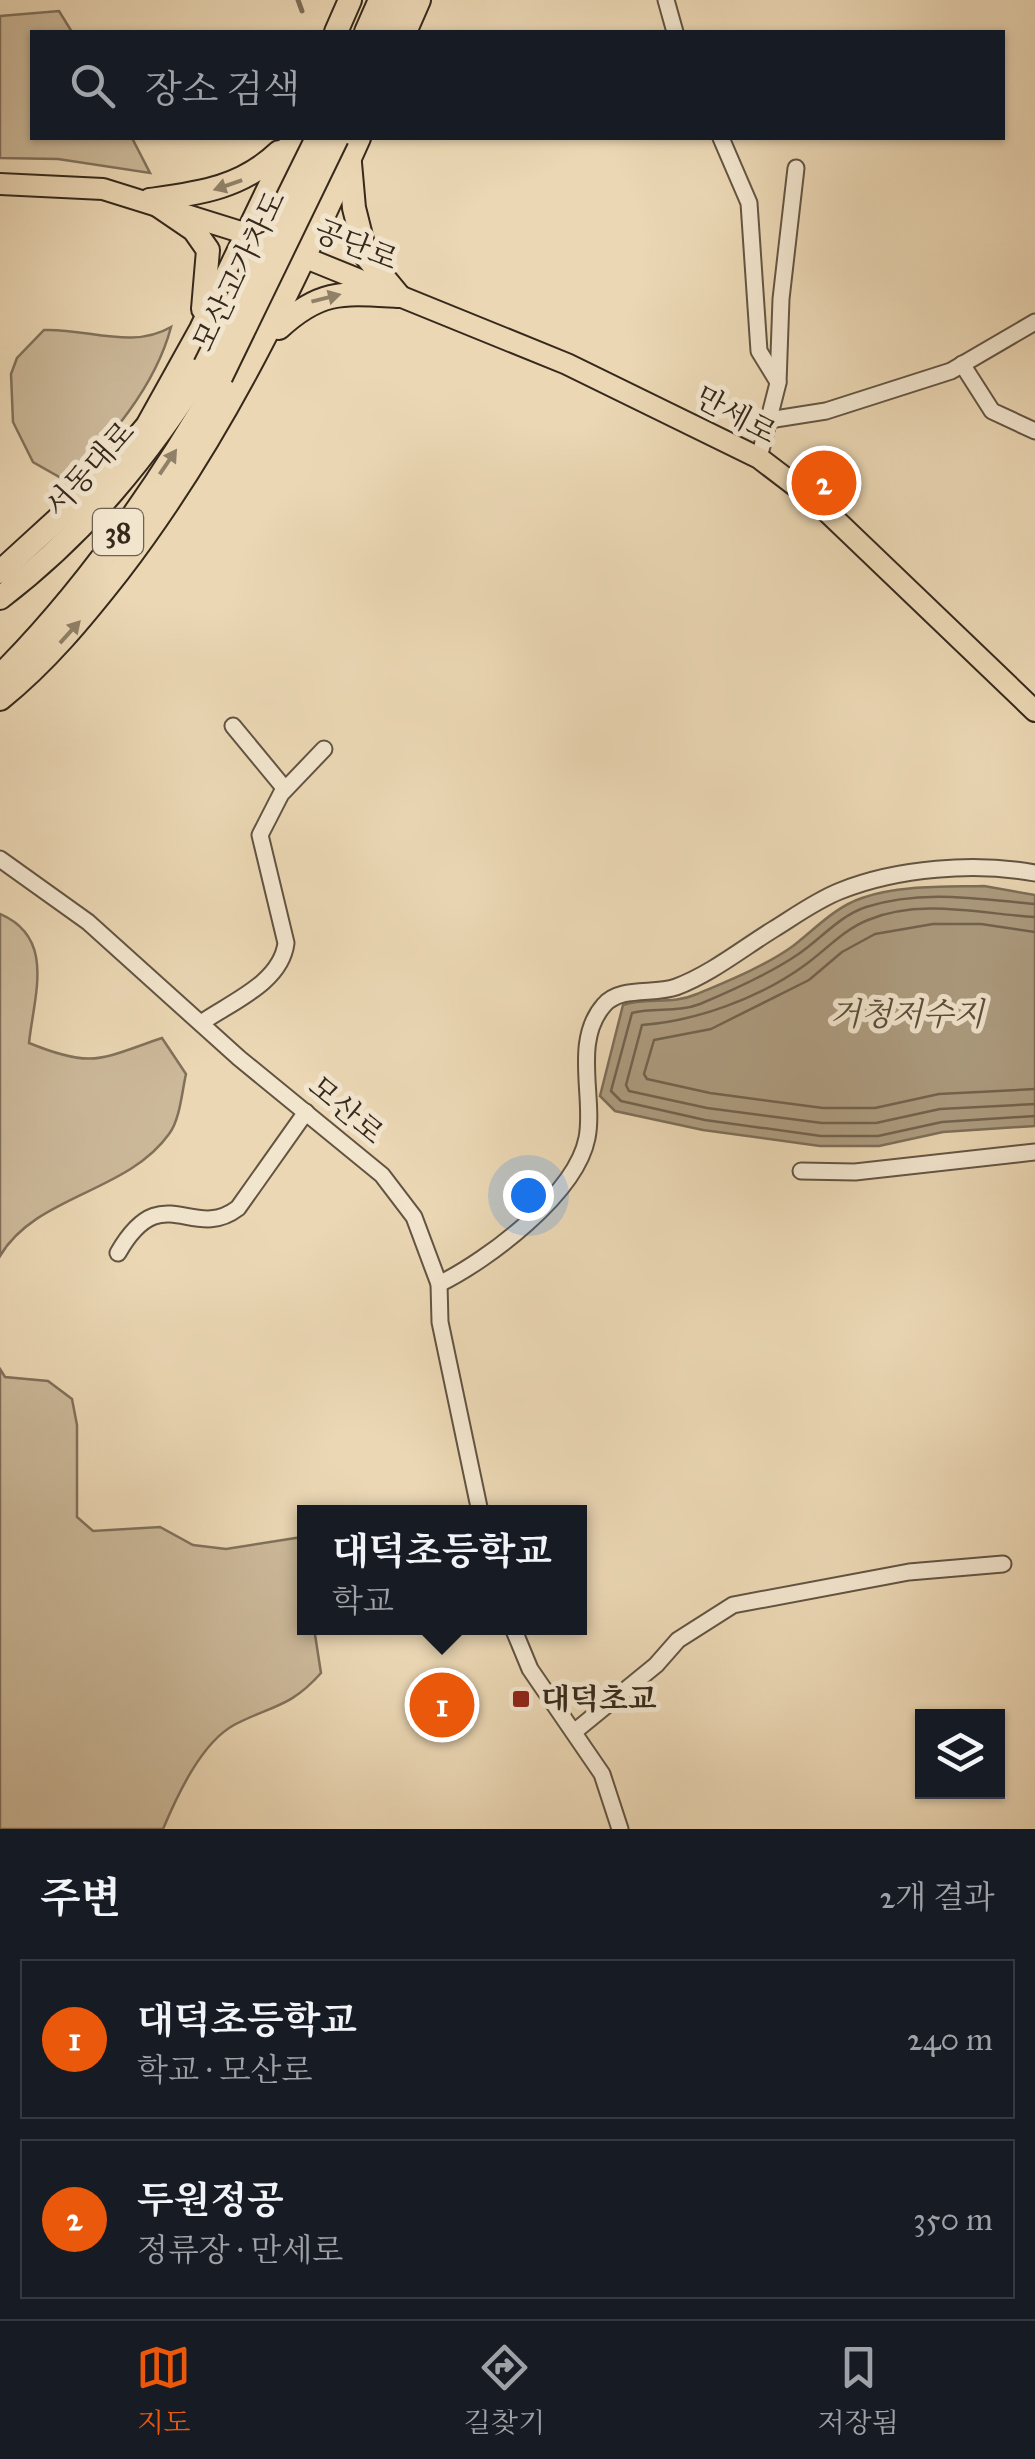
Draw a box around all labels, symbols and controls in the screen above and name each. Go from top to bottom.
search box [30,30,1005,140]
icon: search [65,58,120,113]
text: 장소 검색 [145,66,300,112]
one-way arrow [212,178,242,193]
street label: 모산고가차도 [185,185,293,357]
street label: 공단로 [309,212,403,278]
one-way arrow [310,290,341,306]
street label: 만세로 [689,379,783,451]
street label: 서동대로 [38,414,142,524]
pin: 2 [792,446,856,520]
one-way arrow [158,448,177,475]
road number: 38 [93,509,143,555]
one-way arrow [58,620,81,644]
water label: 거청저수지 [830,995,986,1034]
street label: 모산로 [301,1068,391,1152]
your location [503,1170,554,1221]
popup [297,1505,587,1635]
text: 대덕초등학교 [332,1528,552,1574]
text: 학교 [332,1582,394,1621]
pin: 1 [410,1668,474,1742]
place label: 대덕초교 [541,1681,657,1717]
marker: 대덕초교 [510,1688,532,1710]
map controls [915,1709,1005,1799]
button: layers [915,1709,1005,1799]
text: 주변 [40,1872,121,1924]
text: 2개 결과 [880,1878,995,1917]
text: 대덕초등학교 [137,1997,357,2043]
text: 1 [68,2020,81,2059]
text: 240 m [907,2020,993,2059]
text: 학교 · 모산로 [137,2051,312,2090]
text: 두원정공 [137,2177,284,2223]
text: 2 [67,2200,82,2239]
text: 350 m [913,2200,993,2239]
text: 정류장 · 만세로 [137,2231,343,2270]
tab: 지도 [136,2340,191,2440]
tab: 길찾기 [464,2340,545,2440]
tab: 저장됨 [818,2340,899,2440]

